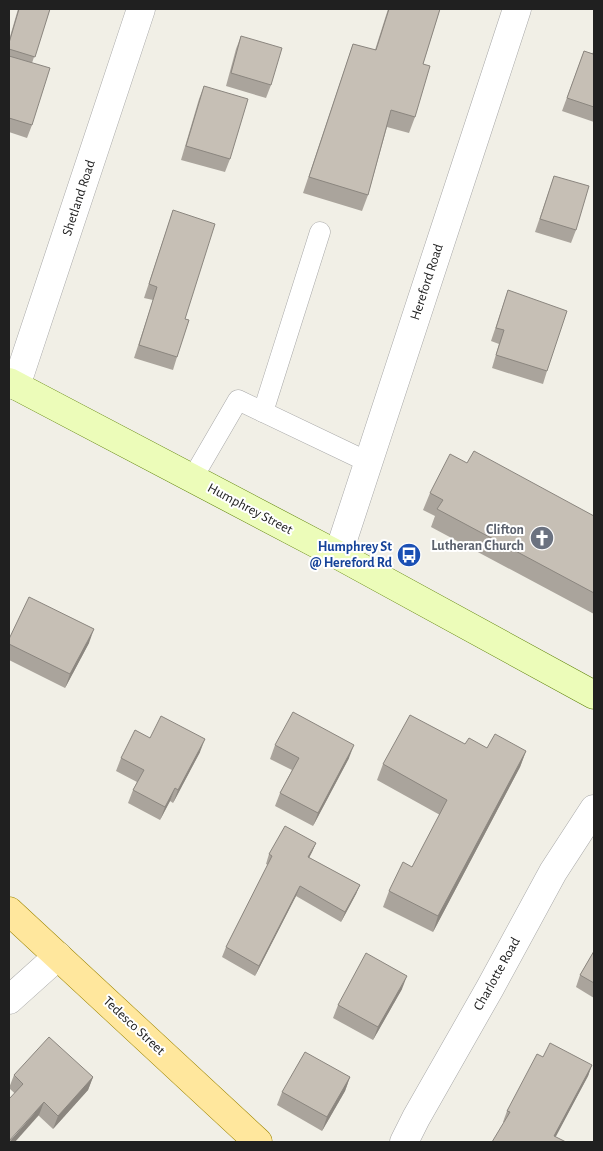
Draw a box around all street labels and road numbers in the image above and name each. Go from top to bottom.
street label: Shetland Road [60,158,98,238]
street label: Hereford Road [408,242,446,322]
street label: Humphrey Street [205,481,295,538]
street label: Charlotte Road [471,935,523,1013]
street label: Tedesco Street [100,994,168,1058]

